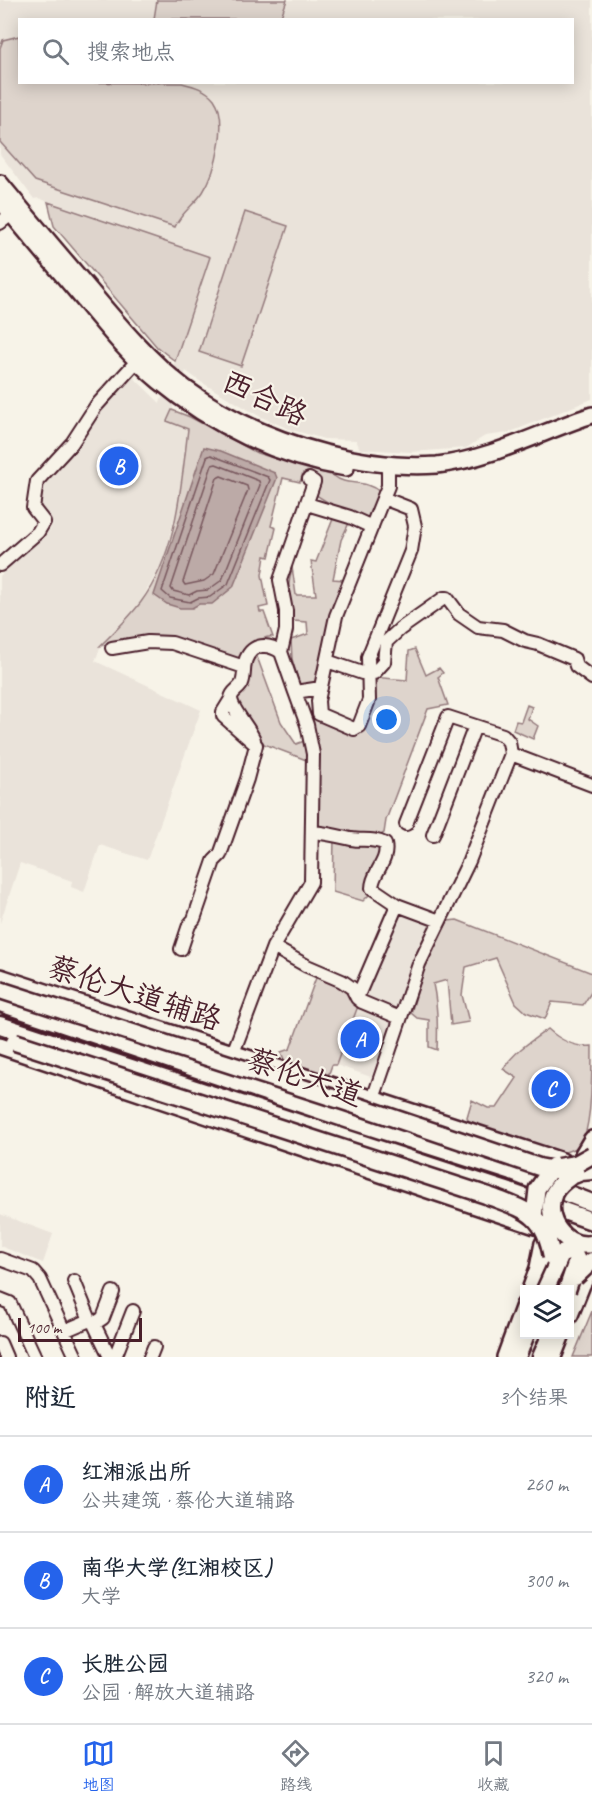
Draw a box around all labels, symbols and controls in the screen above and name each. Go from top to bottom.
search box [18,18,574,84]
icon: search [39,35,72,68]
text: 搜索地点 [87,38,175,66]
street label: 西合路 [216,362,314,434]
pin: B [100,444,138,488]
your location [372,705,401,734]
street label: 蔡伦大道辅路 [44,947,226,1039]
pin: A [340,1016,380,1062]
street label: 蔡伦大道 [242,1040,368,1114]
pin: C [532,1066,570,1112]
map controls [520,1285,574,1339]
button: layers [520,1285,574,1339]
scale bar [18,1315,142,1342]
text: 100 m [27,1318,61,1338]
text: 附近 [24,1381,76,1414]
text: 3个结果 [499,1385,568,1410]
text: 红湘派出所 [81,1458,191,1486]
text: A [38,1472,49,1497]
text: 260 m [525,1472,568,1497]
text: 公共建筑 · 蔡伦大道辅路 [81,1488,294,1513]
text: 南华大学(红湘校区) [81,1554,272,1582]
text: B [38,1568,49,1593]
text: 300 m [525,1568,568,1593]
text: 大学 [81,1584,121,1609]
text: 长胜公园 [81,1650,169,1678]
text: C [39,1664,48,1689]
text: 320 m [525,1664,568,1689]
text: 公园 · 解放大道辅路 [81,1680,254,1705]
tab: 地图 [82,1737,115,1795]
tab: 路线 [279,1737,312,1795]
tab: 收藏 [477,1737,510,1795]

